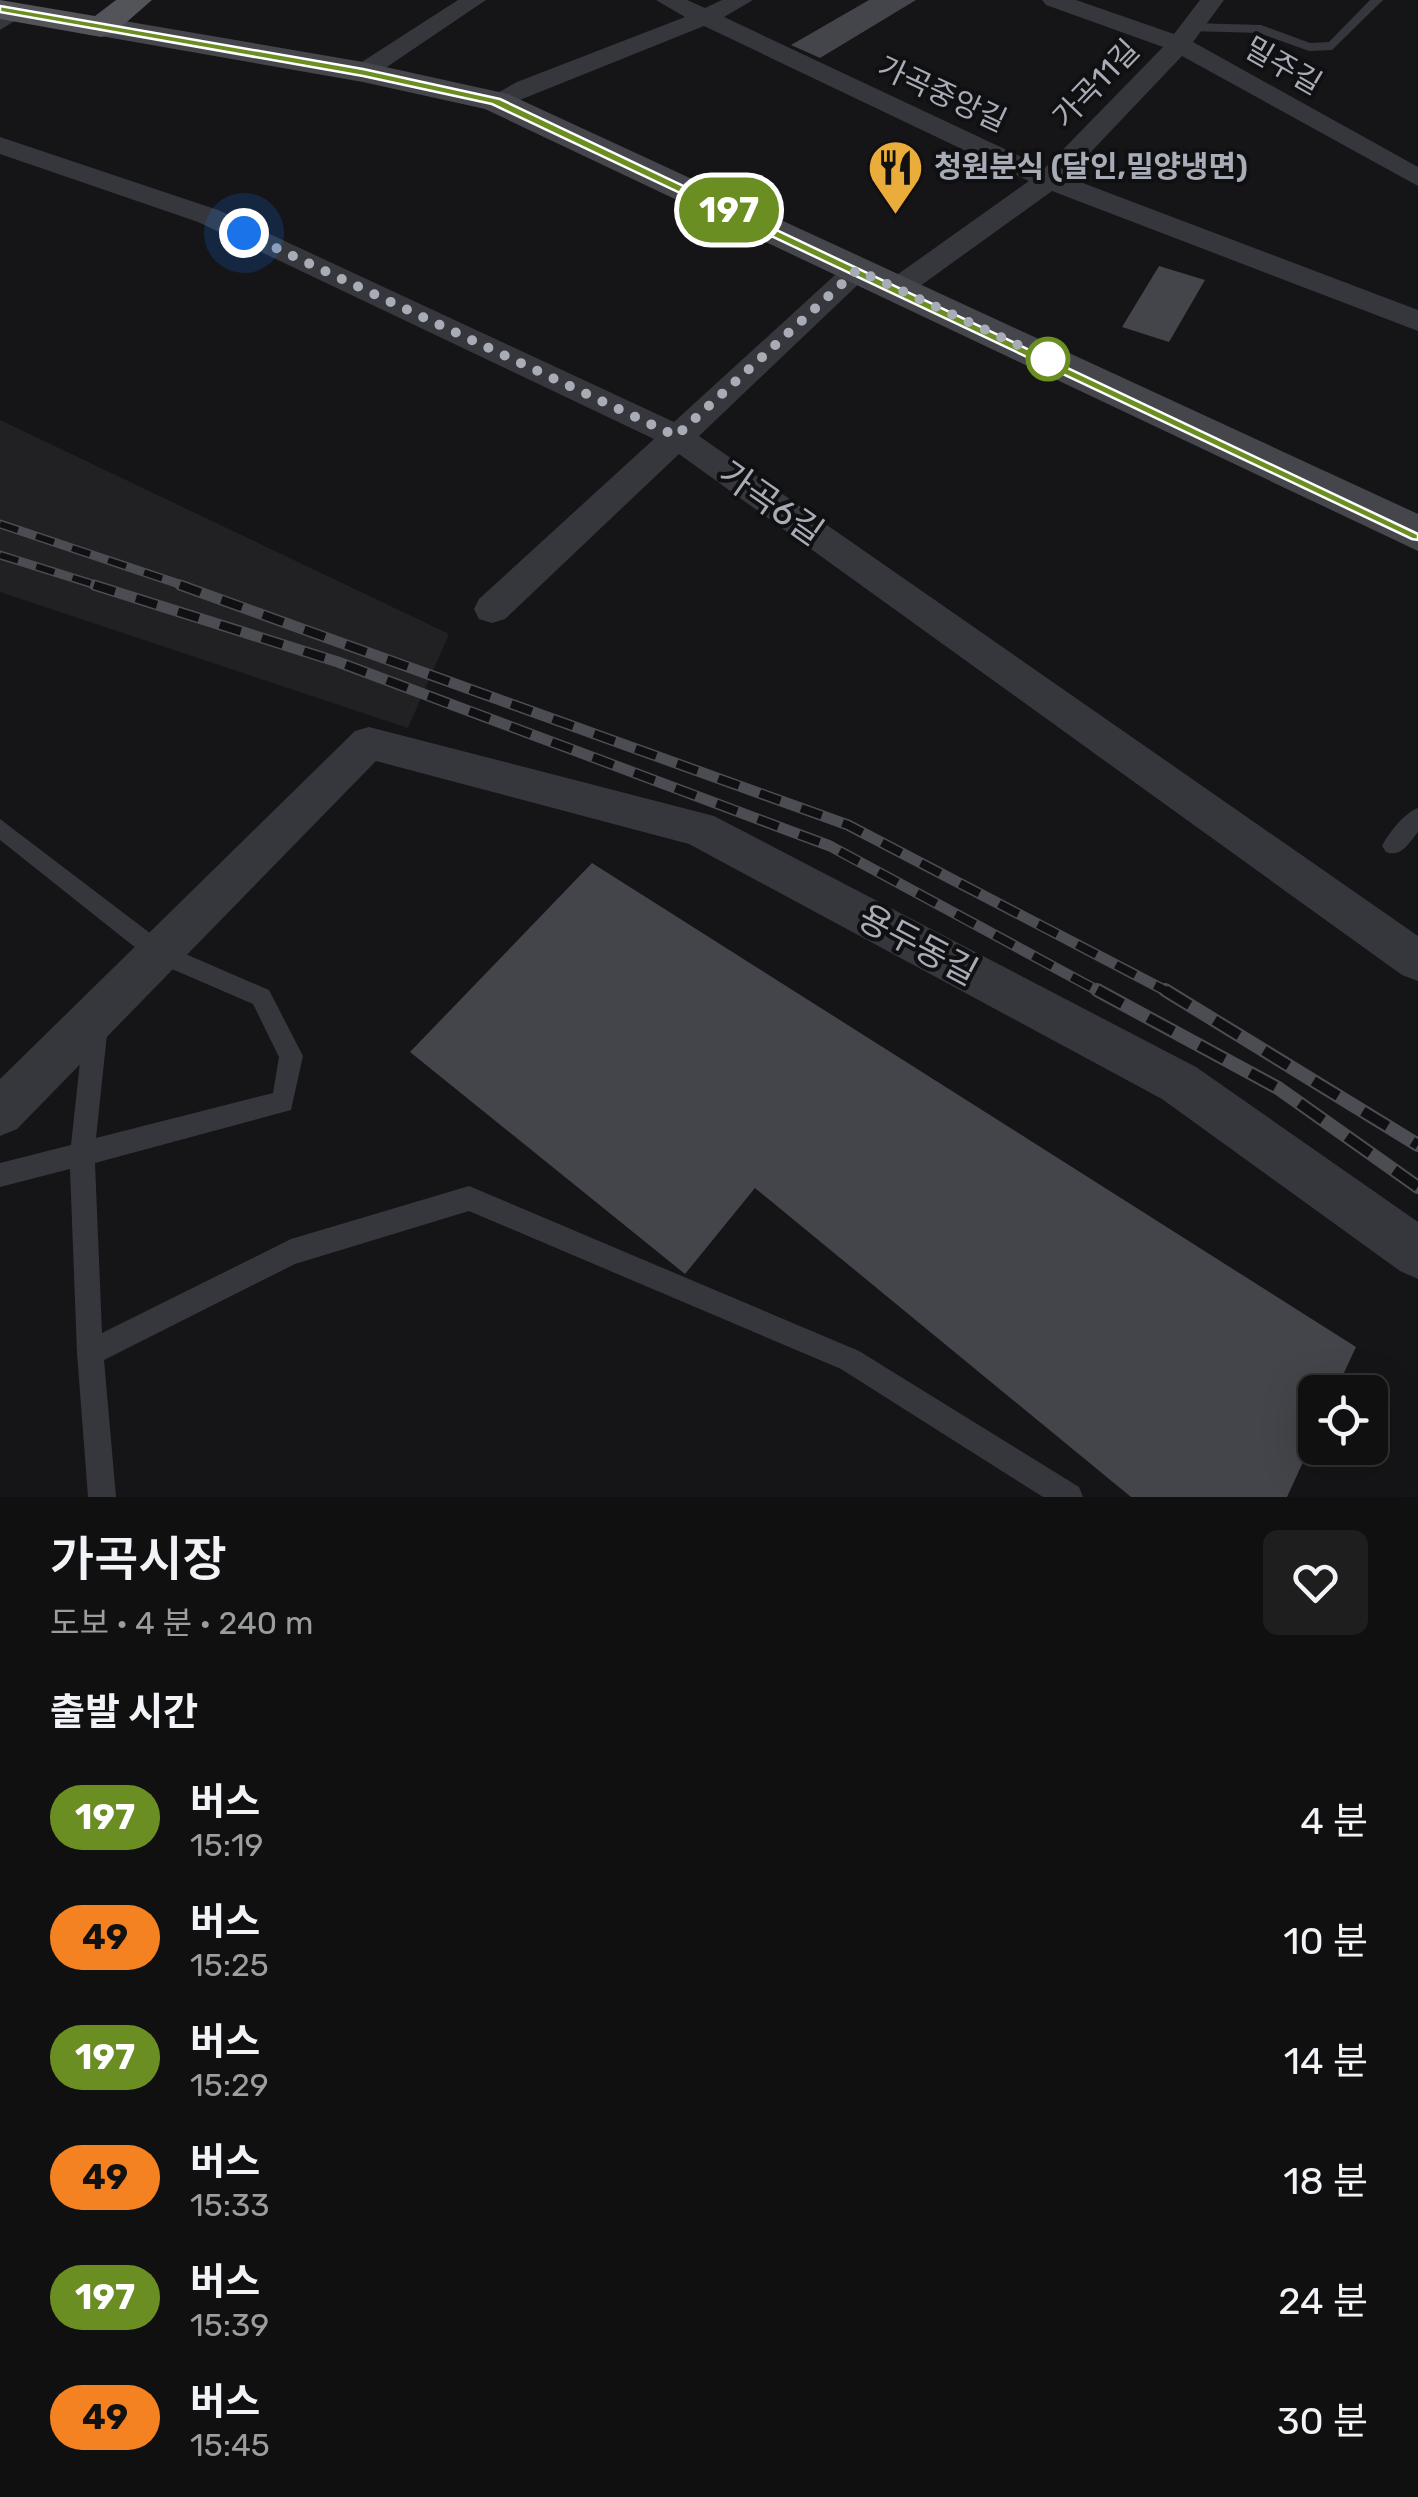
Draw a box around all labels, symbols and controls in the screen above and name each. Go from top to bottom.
street label: 밀주길 [1238,30,1328,102]
street label: 가곡11길 [1045,32,1147,136]
street label: 가곡중앙길 [872,49,1012,139]
restaurant icon: 청원분식 (달인,밀양냉면) [865,137,925,216]
place label: 청원분식 (달인,밀양냉면) [934,149,1248,185]
line badge: 197 [672,178,786,242]
text: 197 [699,189,759,231]
your location [219,208,269,258]
unlabelled marker [1027,338,1069,380]
street label: 가곡6길 [711,452,831,554]
street label: 용두동길 [851,896,985,994]
map controls [1298,1375,1388,1465]
button: locate [1298,1375,1388,1465]
button: heart [1263,1530,1368,1635]
text: 가곡시장 [50,1531,227,1588]
text: 도보 · 4 분 · 240 m [50,1604,313,1642]
text: 출발 시간 [50,1689,198,1735]
text: 버스 [190,1779,260,1825]
text: 197 [75,1796,135,1838]
text: 4 분 [1300,1798,1368,1844]
text: 15:19 [190,1826,264,1864]
text: 버스 [190,1899,260,1945]
text: 49 [82,1916,128,1958]
text: 10 분 [1283,1918,1368,1964]
text: 15:25 [190,1946,269,1984]
text: 버스 [190,2019,260,2065]
text: 197 [75,2036,135,2078]
text: 14 분 [1284,2038,1368,2084]
text: 15:29 [190,2066,269,2104]
text: 버스 [190,2139,260,2185]
text: 49 [82,2156,128,2198]
text: 18 분 [1283,2158,1368,2204]
text: 15:33 [190,2186,269,2224]
text: 버스 [190,2259,260,2305]
text: 197 [75,2276,135,2318]
text: 24 분 [1278,2278,1368,2324]
text: 15:39 [190,2306,269,2344]
text: 버스 [190,2379,260,2425]
text: 49 [82,2396,128,2438]
text: 30 분 [1277,2398,1368,2444]
text: 15:45 [190,2426,270,2464]

